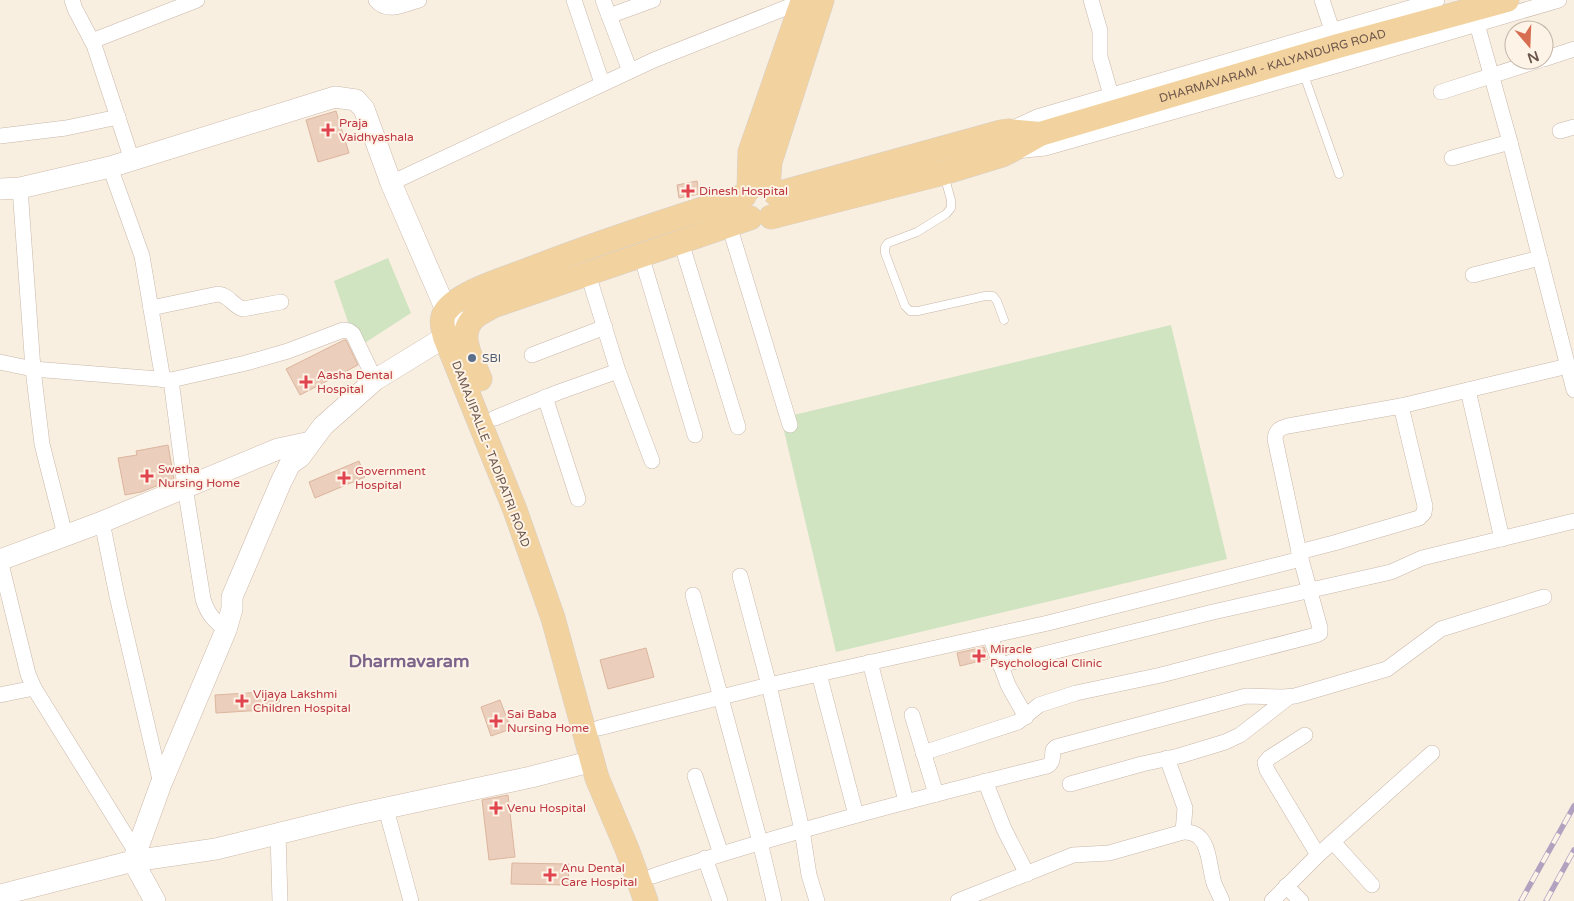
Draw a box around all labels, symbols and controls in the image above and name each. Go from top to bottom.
north arrow [1504,20,1554,70]
street label: DHARMAVARAM - KALYANDURG ROAD [1157,26,1388,105]
text: N [1525,47,1541,67]
place label: Praja Vaidhyashala [339,116,414,144]
marker: Praja Vaidhyashala [321,123,335,137]
marker: Dinesh Hospital [681,184,695,198]
place label: Dinesh Hospital [699,184,788,198]
place label: SBI [482,351,501,365]
marker: SBI [466,352,478,364]
street label: DAMAJIPALLE - TADIPATRI ROAD [449,359,533,549]
place label: Aasha Dental Hospital [317,368,393,396]
marker: Aasha Dental Hospital [299,375,313,389]
place label: Swetha Nursing Home [158,462,240,490]
place label: Government Hospital [355,464,426,492]
marker: Swetha Nursing Home [140,469,154,483]
marker: Government Hospital [337,471,351,485]
place label: Miracle Psychological Clinic [990,642,1102,670]
marker: Miracle Psychological Clinic [972,649,986,663]
district label: Dharmavaram [349,650,469,672]
place label: Vijaya Lakshmi Children Hospital [253,687,351,715]
marker: Vijaya Lakshmi Children Hospital [235,694,249,708]
place label: Sai Baba Nursing Home [507,707,589,735]
marker: Sai Baba Nursing Home [489,714,503,728]
marker: Venu Hospital [489,801,503,815]
place label: Venu Hospital [507,801,586,815]
place label: Anu Dental Care Hospital [561,861,637,889]
marker: Anu Dental Care Hospital [543,868,557,882]

